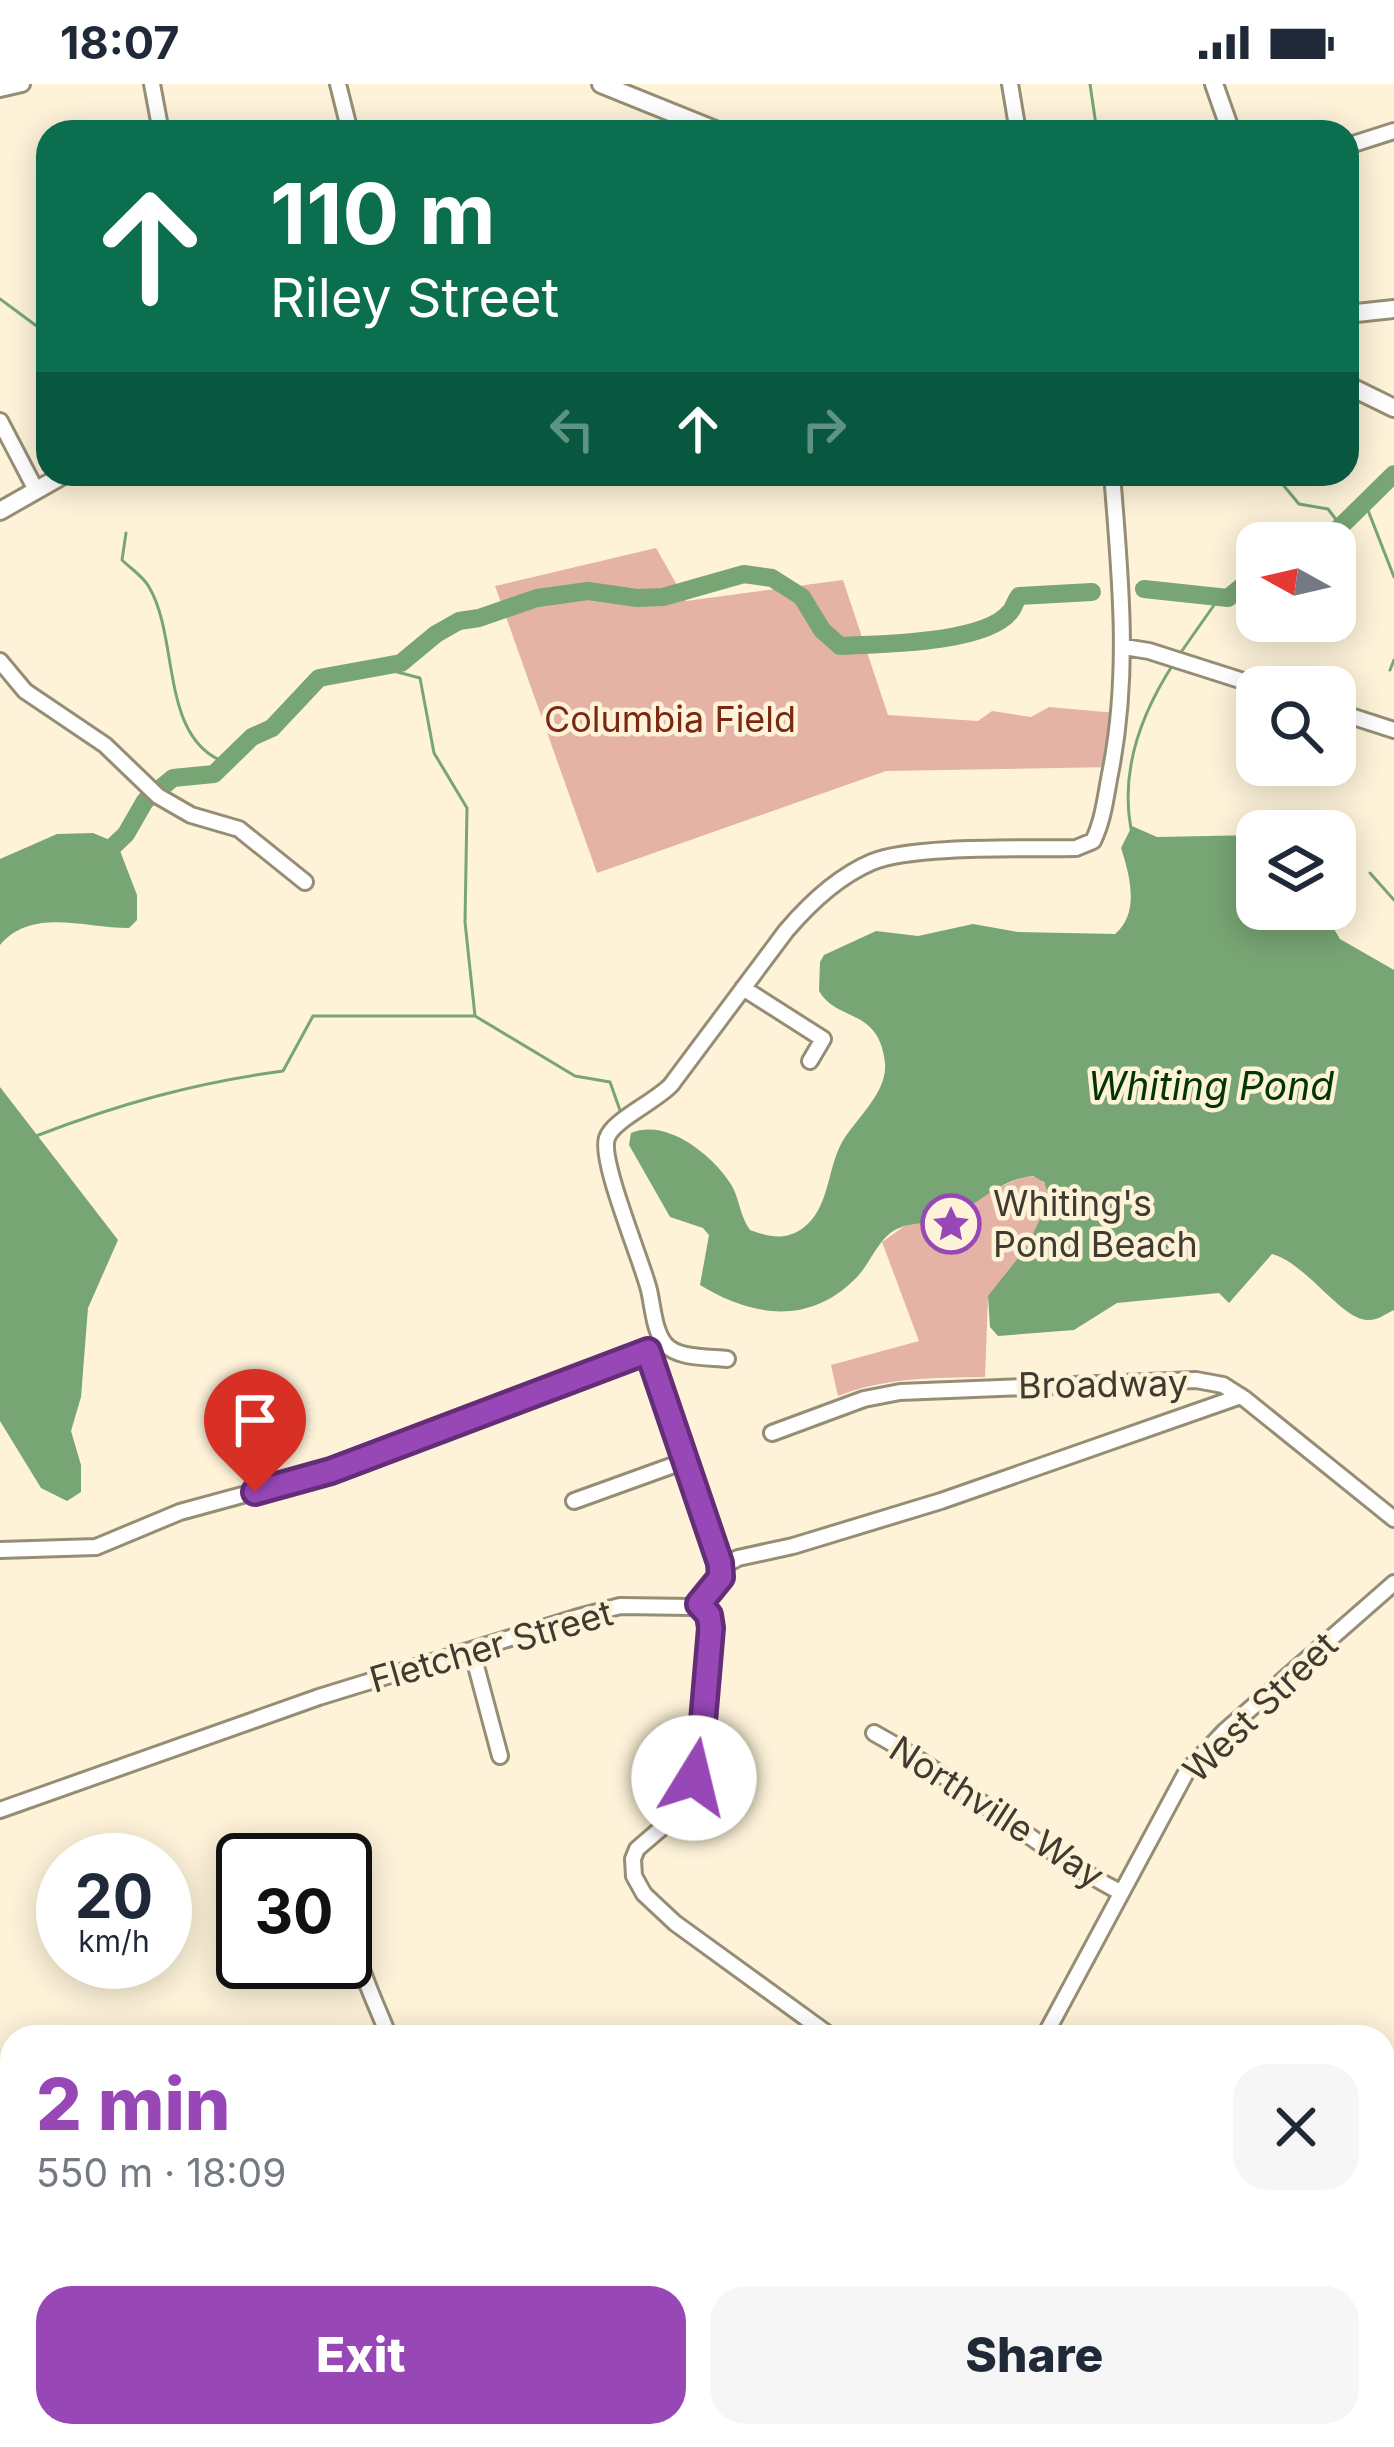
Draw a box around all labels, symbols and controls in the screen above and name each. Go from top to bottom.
text: 18:07 [60,15,179,70]
text: 110 m [270,163,496,264]
icon: ahead [72,168,228,324]
text: Riley Street [270,265,559,330]
icon: left [539,396,605,462]
icon: ahead [665,396,731,462]
icon: right [791,396,857,462]
north arrow [1236,522,1356,642]
map controls [1236,522,1356,930]
button: search [1236,666,1356,786]
park label: Columbia Field [544,697,796,741]
button: layers [1236,810,1356,930]
water label: Whiting Pond [1088,1062,1334,1109]
place label: Whiting's Pond Beach [993,1181,1198,1266]
place icon: Whiting's Pond Beach [920,1193,982,1255]
street label: Broadway [1018,1361,1188,1407]
pin [204,1369,306,1492]
icon: arrive [222,1387,288,1453]
street label: Fletcher Street [365,1590,618,1702]
street label: West Street [1174,1623,1346,1791]
position arrow [631,1715,757,1841]
street label: Northville Way [882,1726,1112,1898]
speed limit sign: 30 [216,1833,372,1989]
text: 20 [75,1860,153,1932]
text: km/h [78,1923,150,1959]
text: 2 min [36,2060,231,2147]
button: close [1233,2064,1359,2190]
text: 550 m · 18:09 [36,2149,286,2196]
button: Exit [36,2286,686,2424]
button: Share [710,2286,1359,2424]

